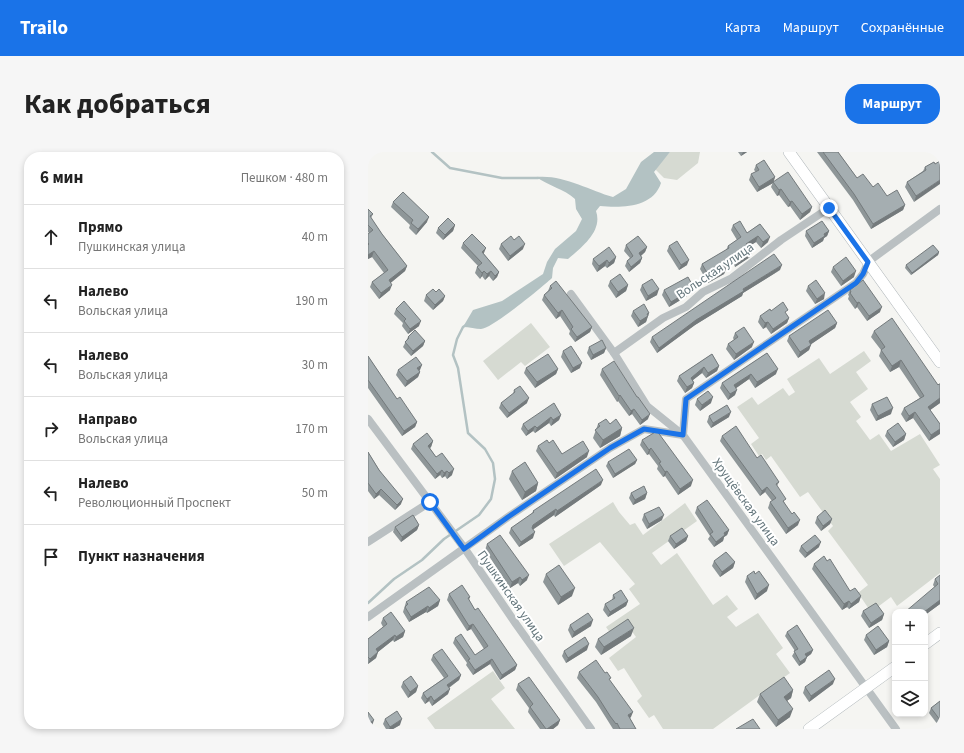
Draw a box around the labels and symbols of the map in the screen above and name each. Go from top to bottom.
route end [820,199,838,217]
street label: Вольская улица [673,238,757,304]
street label: Хрущёвская улица [708,454,784,550]
route start [421,493,439,511]
street label: Пушкинская улица [473,547,549,645]

